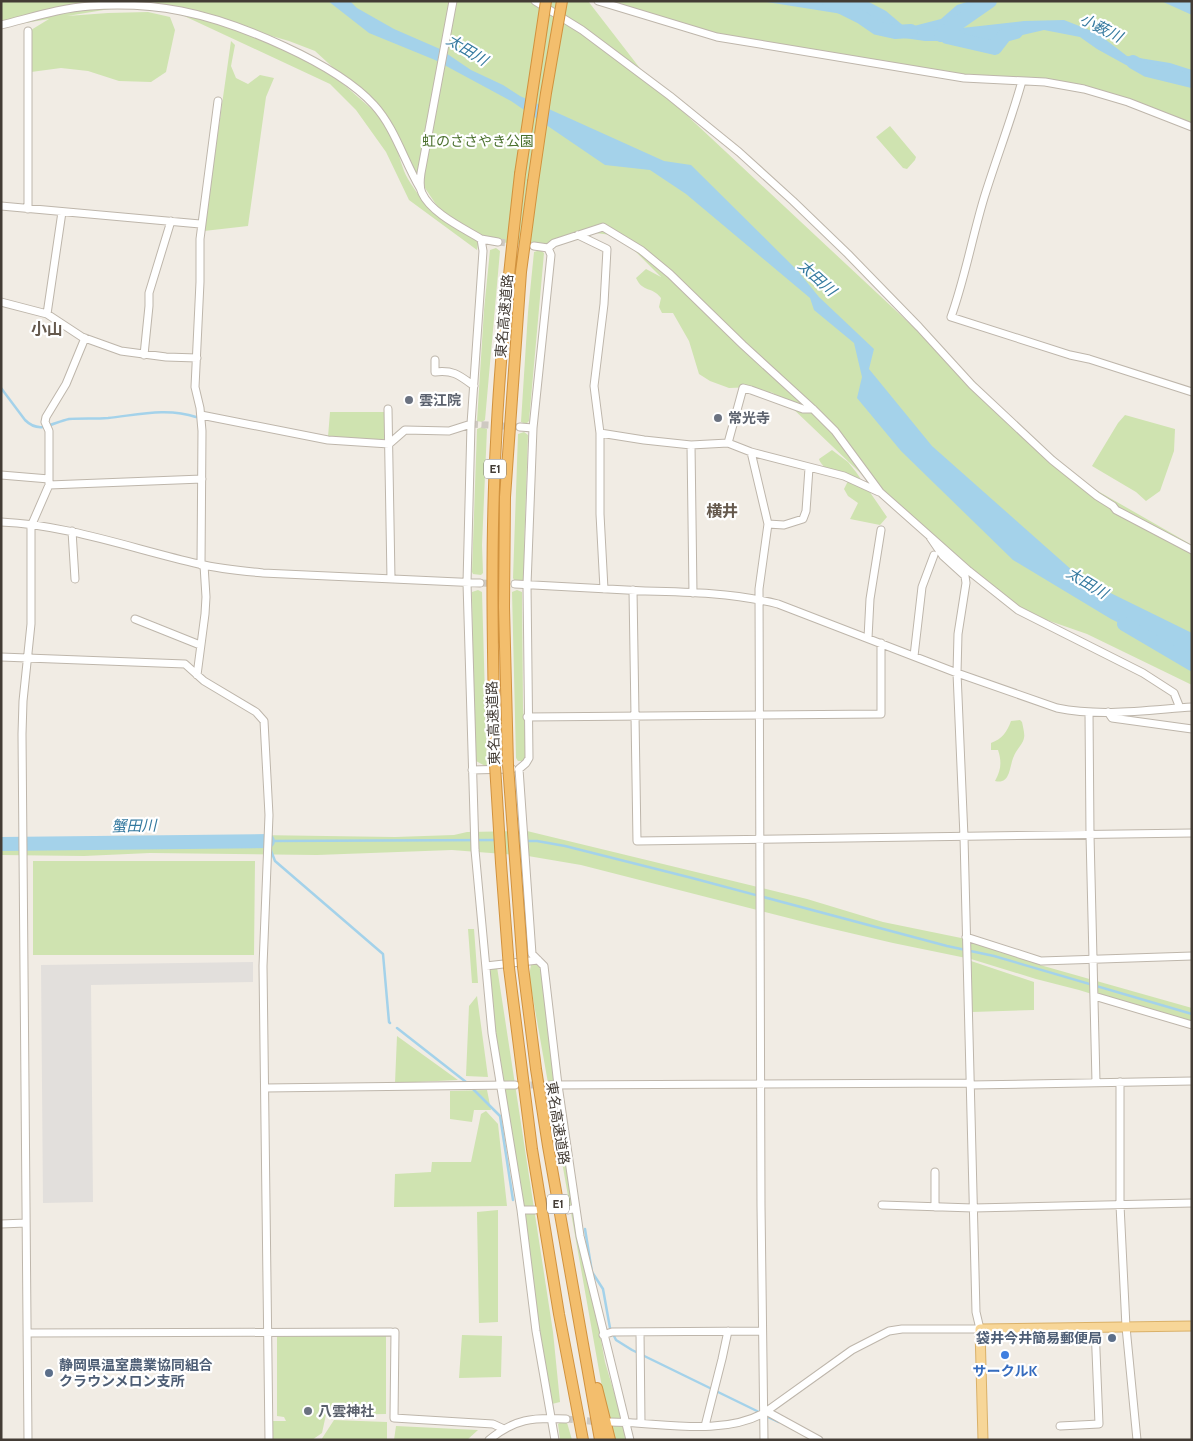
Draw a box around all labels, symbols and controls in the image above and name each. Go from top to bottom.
water label: 小薮川 [1077,10,1127,47]
water label: 太田川 [443,31,493,70]
park label: 虹のささやき公園 [422,132,534,150]
water label: 太田川 [794,256,841,301]
street label: 東名高速道路 [491,273,517,359]
district label: 小山 [31,320,63,339]
place label: 雲江院 [419,391,461,409]
marker: 雲江院 [403,394,415,406]
place label: 常光寺 [728,409,770,427]
marker: 常光寺 [712,412,724,424]
road number: E1 [484,459,506,478]
district label: 横井 [706,502,738,521]
water label: 太田川 [1063,564,1113,603]
street label: 東名高速道路 [483,681,503,765]
water label: 蟹田川 [111,817,159,835]
street label: 東名高速道路 [543,1080,573,1166]
road number: E1 [547,1194,569,1214]
place label: 袋井今井簡易郵便局 [976,1329,1102,1347]
marker: 袋井今井簡易郵便局 [1106,1332,1118,1344]
marker: サークルK [999,1349,1011,1361]
place label: 静岡県温室農業協同組合 クラウンメロン支所 [59,1356,213,1390]
place label: サークルK [973,1362,1037,1380]
marker: 静岡県温室農業協同組合 クラウンメロン支所 [43,1367,55,1379]
place label: 八雲神社 [318,1402,374,1420]
marker: 八雲神社 [302,1405,314,1417]

